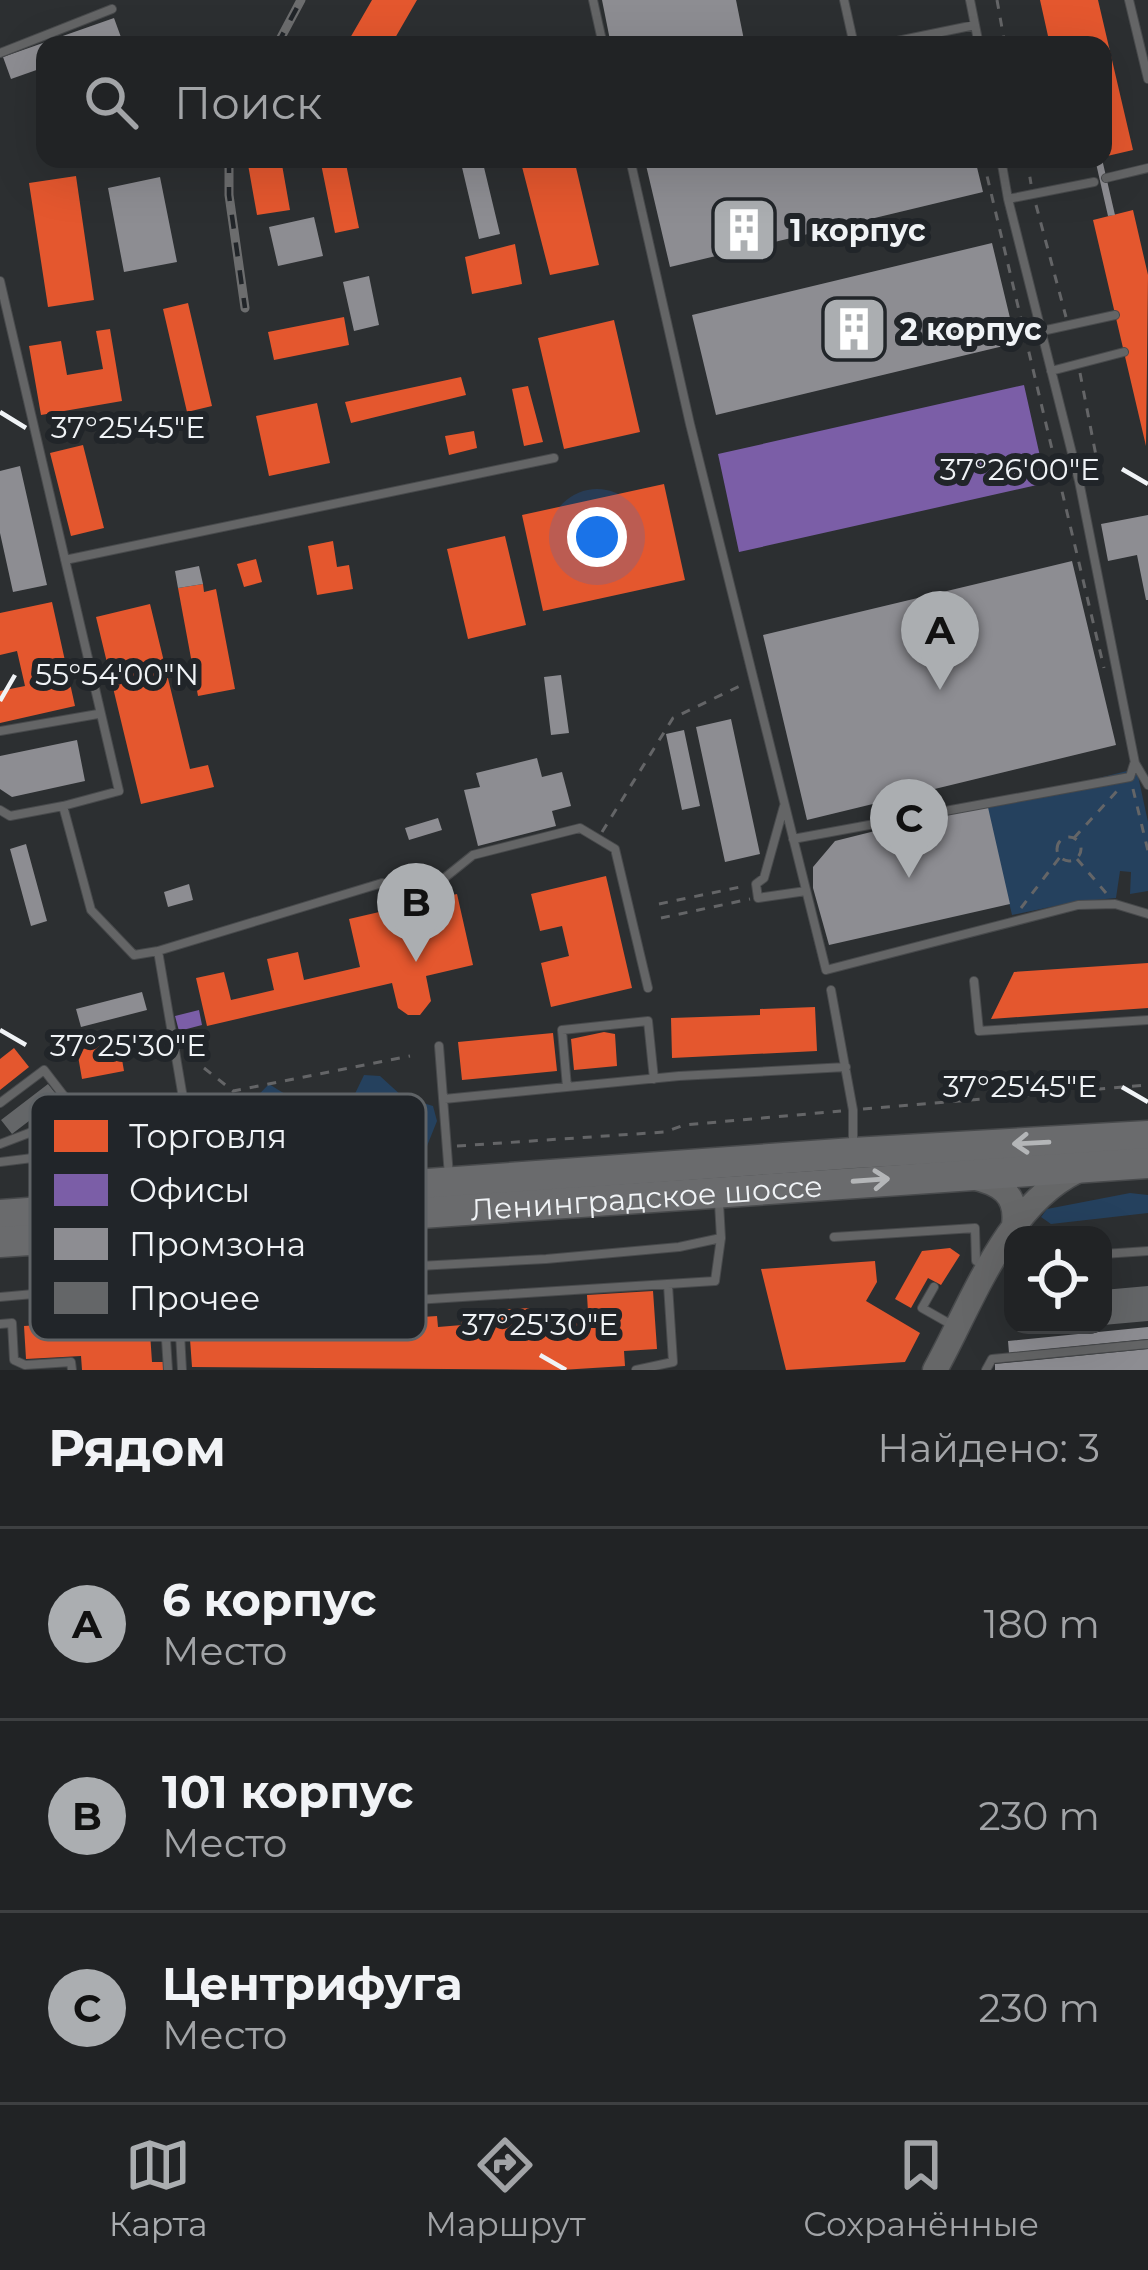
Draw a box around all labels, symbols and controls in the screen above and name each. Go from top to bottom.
search box [36,36,1112,168]
icon: search [78,69,144,135]
text: Поиск [174,75,322,130]
building icon: 1 корпус [709,195,779,265]
place label: 1 корпус [790,212,926,249]
building icon: 2 корпус [819,294,889,364]
place label: 2 корпус [900,311,1042,348]
text: 37°25'45"E [51,409,205,446]
text: 37°26'00"E [940,451,1100,488]
your location [567,507,627,567]
pin: A [901,591,979,690]
text: 55°54'00"N [35,656,199,693]
pin: C [870,779,948,878]
pin: B [377,863,455,962]
text: 37°25'30"E [50,1027,206,1064]
text: 37°25'45"E [943,1068,1097,1105]
legend [30,1094,426,1340]
text: Торговля [129,1116,287,1156]
one-way arrow [1012,1132,1051,1155]
street label: Ленинградское шоссе [469,1167,824,1228]
one-way arrow [851,1168,890,1191]
text: Офисы [129,1170,250,1210]
text: Промзона [129,1224,306,1264]
map controls [1004,1226,1112,1334]
button: locate [1004,1226,1112,1334]
text: Прочее [129,1278,260,1318]
text: 37°25'30"E [462,1306,618,1343]
text: Рядом [48,1417,226,1479]
text: Найдено: 3 [877,1424,1100,1472]
text: 6 корпус [162,1572,377,1627]
text: A [72,1600,102,1648]
text: 180 m [984,1600,1100,1648]
text: Место [162,1627,288,1675]
text: 101 корпус [162,1764,414,1819]
text: B [72,1792,102,1840]
text: 230 m [978,1792,1100,1840]
text: Место [162,1819,288,1867]
text: Центрифуга [162,1956,462,2011]
text: C [73,1984,101,2032]
text: 230 m [978,1984,1100,2032]
text: Место [162,2011,288,2059]
tab: Карта [109,2132,208,2244]
tab: Маршрут [425,2132,586,2244]
tab: Сохранённые [803,2132,1039,2244]

